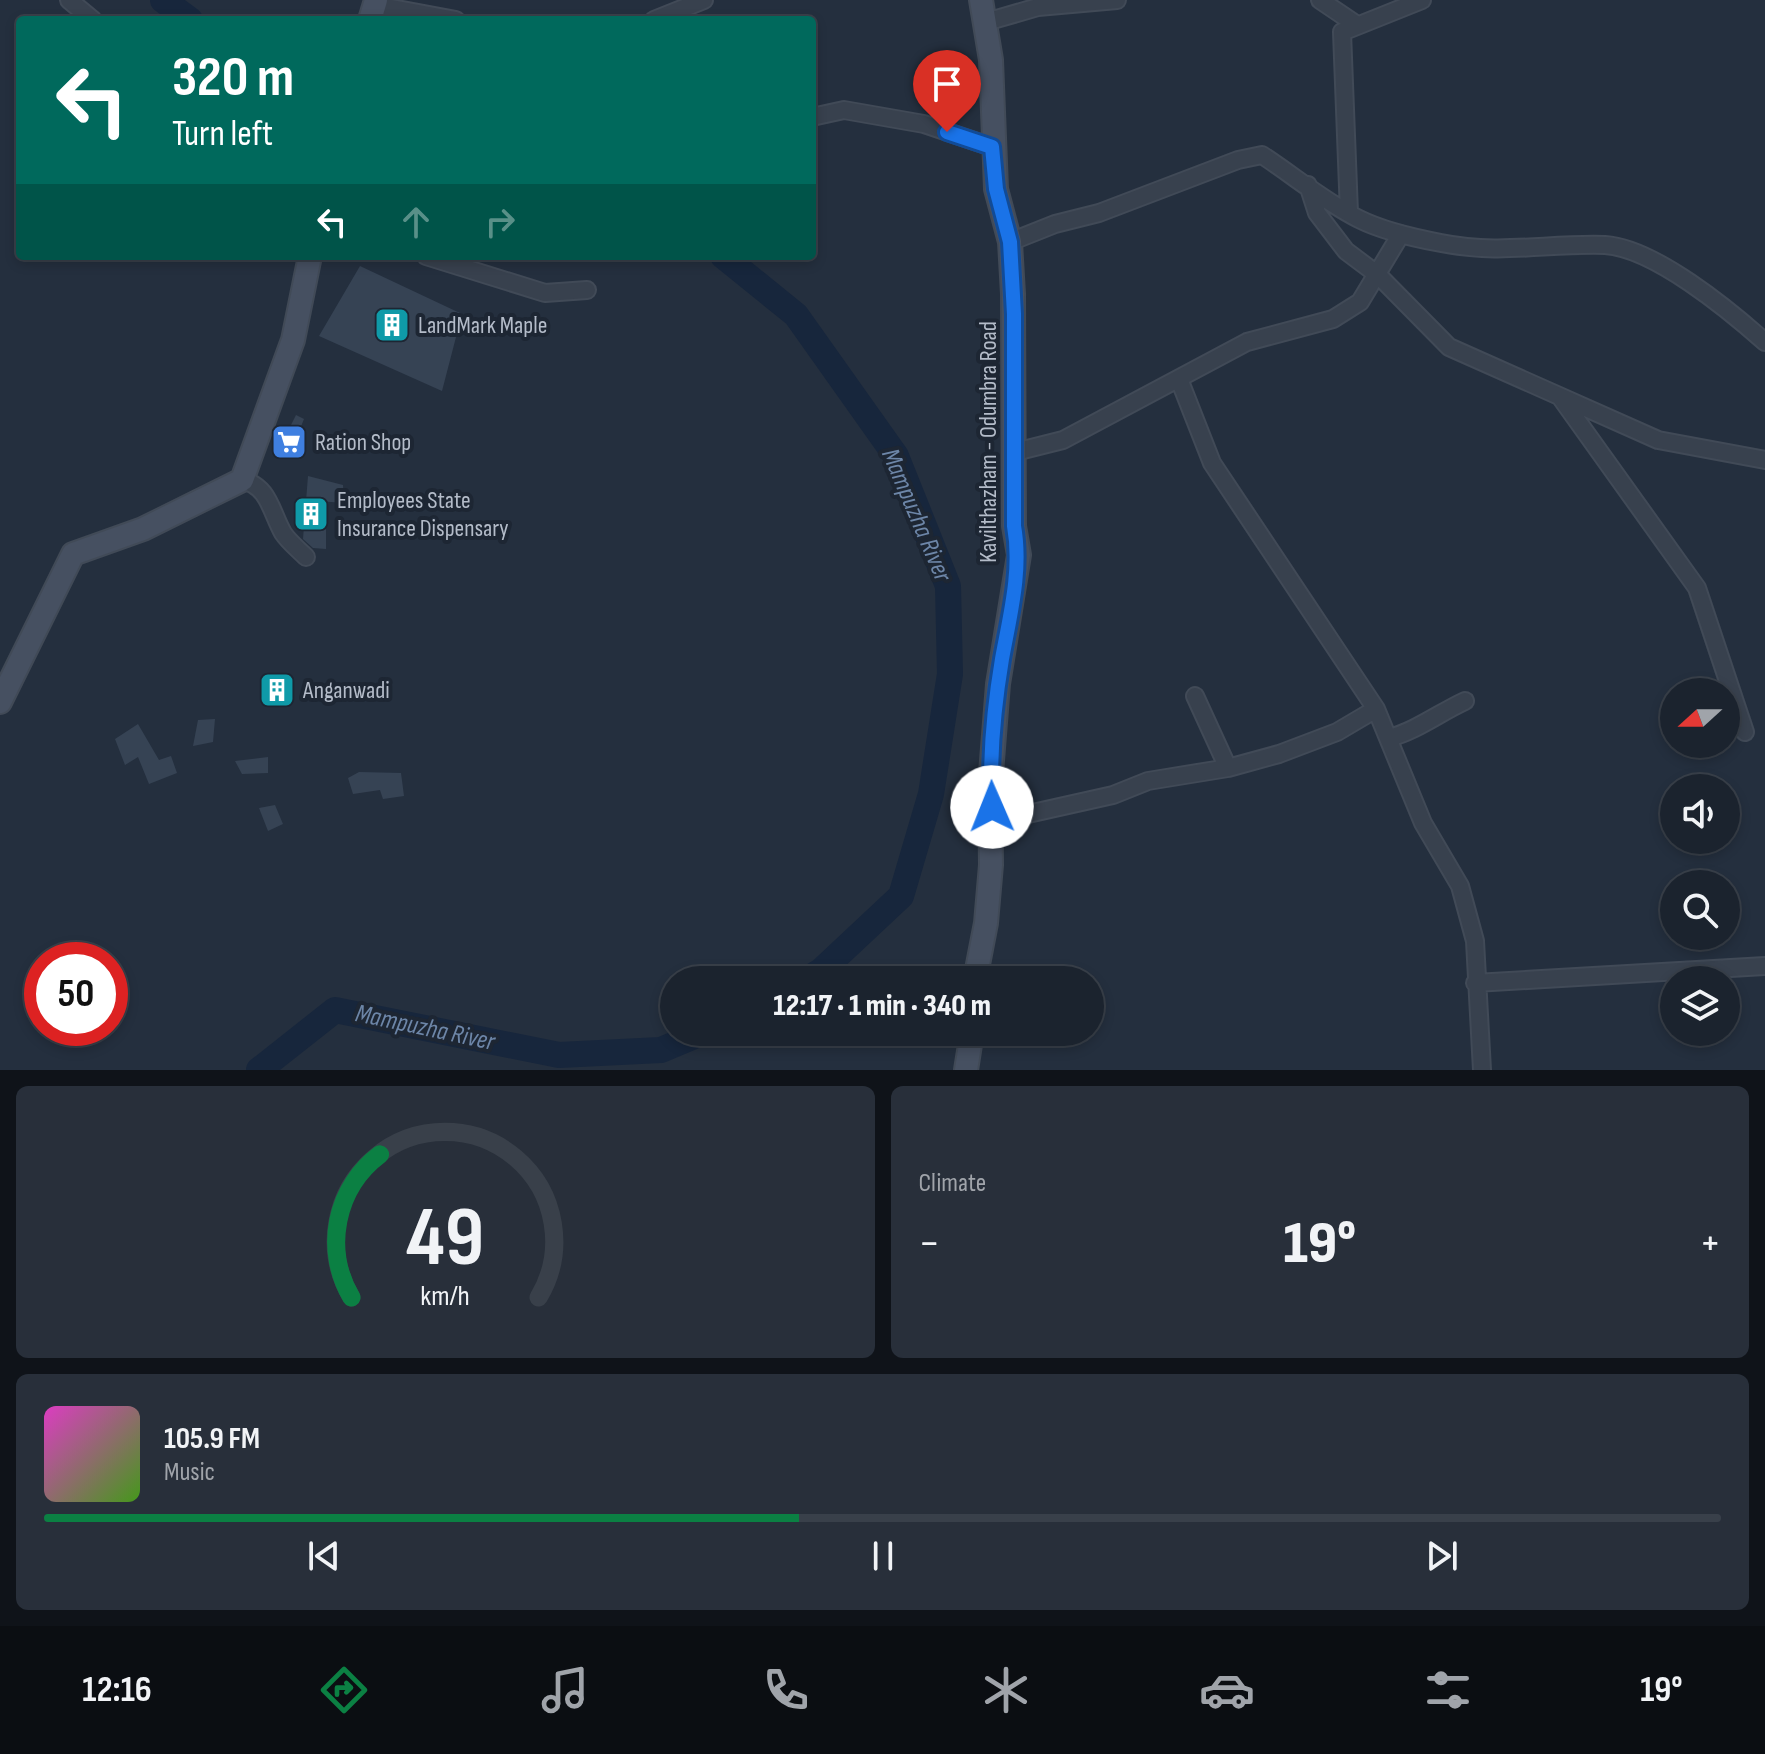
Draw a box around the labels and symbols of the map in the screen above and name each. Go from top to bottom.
pin [913,50,981,132]
building icon: LandMark Maple [373,306,411,344]
place label: LandMark Maple [418,311,547,340]
street label: Kavilthazham - Odumbra Road [974,321,1003,563]
supermarket icon: Ration Shop [270,423,308,461]
place label: Ration Shop [315,428,411,457]
water label: Mampuzha River [874,444,959,588]
place label: Employees State Insurance Dispensary [337,486,509,543]
building icon: Employees State Insurance Dispensary [292,495,330,533]
building icon: Anganwadi [258,671,296,709]
place label: Anganwadi [302,676,390,705]
north arrow [1660,678,1740,758]
position arrow [950,765,1034,849]
speed limit sign: 50 [24,942,128,1046]
water label: Mampuzha River [353,998,499,1058]

